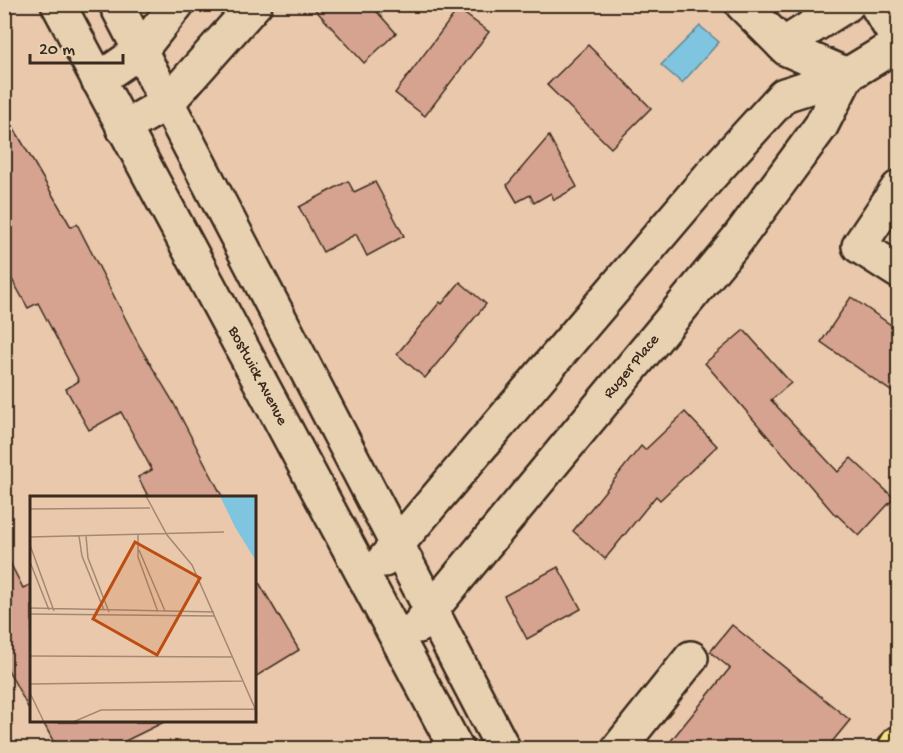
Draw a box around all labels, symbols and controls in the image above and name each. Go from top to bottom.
scale bar [30,27,123,65]
text: 20 m [39,40,75,61]
street label: Bostwick Avenue [222,323,292,429]
street label: Ruger Place [600,330,665,403]
inset map [30,496,256,723]

